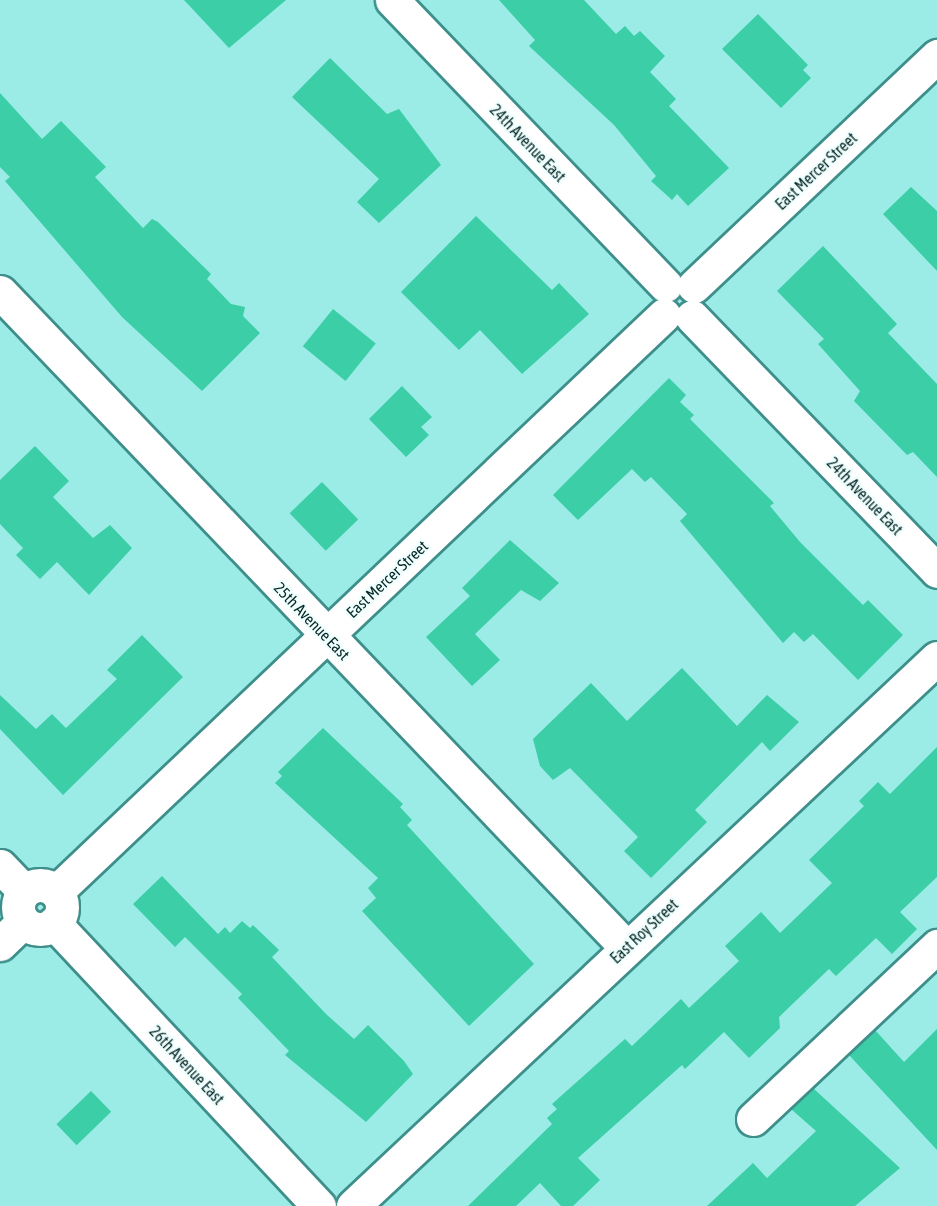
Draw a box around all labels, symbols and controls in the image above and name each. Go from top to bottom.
street label: 24th Avenue East [486,100,570,186]
street label: East Mercer Street [771,128,861,214]
street label: 24th Avenue East [823,453,907,539]
street label: East Mercer Street [342,536,432,622]
street label: 25th Avenue East [270,578,354,664]
street label: East Roy Street [606,895,682,967]
street label: 26th Avenue East [146,1022,228,1108]

